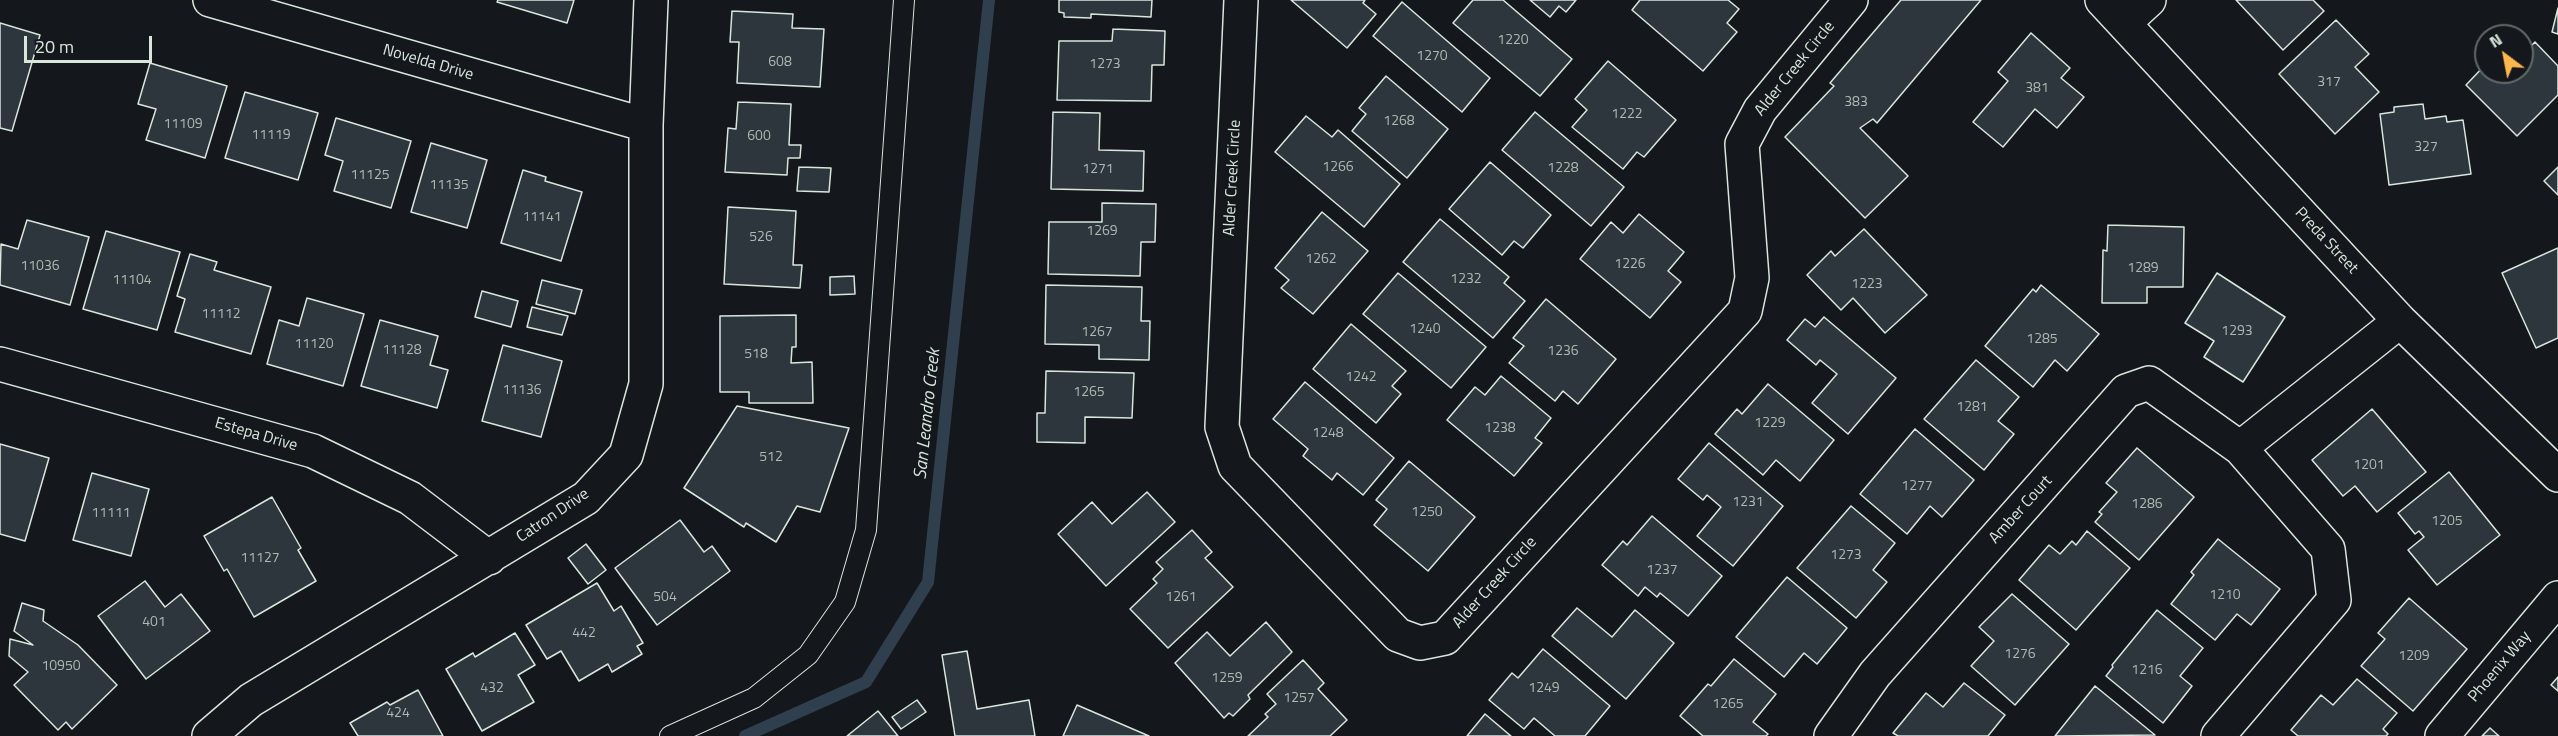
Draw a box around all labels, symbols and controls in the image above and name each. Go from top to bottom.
street label: Alder Creek Circle [1751,18,1839,120]
scale bar [27,24,154,62]
north arrow [2474,24,2534,84]
text: N [2484,27,2507,54]
text: 20 m [35,33,74,60]
house number: 1220 [1497,33,1529,49]
street label: Novelda Drive [380,41,476,85]
house number: 1270 [1416,49,1448,65]
house number: 608 [768,55,792,71]
house number: 1273 [1089,57,1121,73]
house number: 317 [2317,75,2341,91]
house number: 381 [2025,81,2049,97]
house number: 383 [1844,95,1868,111]
house number: 1222 [1611,107,1643,123]
house number: 1268 [1383,114,1415,130]
house number: 11109 [163,117,203,133]
street label: Alder Creek Circle [1220,119,1246,237]
house number: 11119 [251,128,291,144]
house number: 600 [747,129,771,145]
house number: 327 [2414,140,2438,156]
house number: 1266 [1322,160,1354,176]
house number: 1228 [1547,161,1579,177]
house number: 1271 [1082,162,1114,178]
house number: 11125 [350,168,390,184]
house number: 11135 [429,178,469,194]
street label: Preda Street [2290,204,2362,278]
house number: 11141 [522,210,562,226]
house number: 1269 [1086,224,1118,240]
house number: 526 [749,230,773,246]
house number: 1262 [1305,252,1337,268]
house number: 1226 [1614,257,1646,273]
house number: 11036 [20,259,60,275]
house number: 1289 [2127,261,2159,277]
house number: 1232 [1450,272,1482,288]
house number: 11104 [112,273,152,289]
house number: 1223 [1851,277,1883,293]
house number: 11112 [201,307,241,323]
house number: 1240 [1409,322,1441,338]
house number: 1293 [2221,324,2253,340]
house number: 1267 [1081,325,1113,341]
house number: 1285 [2026,332,2058,348]
house number: 11120 [294,337,334,353]
house number: 11128 [382,343,422,359]
house number: 1236 [1547,344,1579,360]
house number: 518 [744,347,768,363]
water label: San Leandro Creek [910,348,946,480]
house number: 1242 [1345,370,1377,386]
house number: 11136 [502,383,542,399]
house number: 1265 [1073,385,1105,401]
house number: 1281 [1956,400,1988,416]
street label: Estepa Drive [213,414,299,456]
house number: 1229 [1754,416,1786,432]
house number: 1238 [1484,421,1516,437]
house number: 1248 [1312,426,1344,442]
house number: 512 [759,450,783,466]
house number: 1201 [2353,458,2385,474]
street label: Amber Court [1985,472,2057,548]
house number: 1277 [1901,479,1933,495]
street label: Catron Drive [513,485,593,547]
house number: 1231 [1732,495,1764,511]
house number: 1286 [2131,497,2163,513]
house number: 1250 [1411,505,1443,521]
house number: 11111 [91,506,131,522]
house number: 1205 [2431,514,2463,530]
street label: Alder Creek Circle [1449,533,1541,633]
house number: 1273 [1830,548,1862,564]
house number: 11127 [240,551,280,567]
house number: 1237 [1646,563,1678,579]
house number: 1210 [2209,588,2241,604]
house number: 504 [653,590,677,606]
house number: 1261 [1165,590,1197,606]
house number: 401 [142,615,166,631]
house number: 442 [572,626,596,642]
street label: Phoenix Way [2465,627,2535,707]
house number: 1276 [2004,647,2036,663]
house number: 1209 [2398,649,2430,665]
house number: 10950 [41,659,81,675]
house number: 1216 [2131,663,2163,679]
house number: 1259 [1211,671,1243,687]
house number: 432 [480,681,504,697]
house number: 1249 [1528,681,1560,697]
house number: 1257 [1283,691,1315,707]
house number: 1265 [1712,697,1744,713]
house number: 424 [386,706,410,722]

